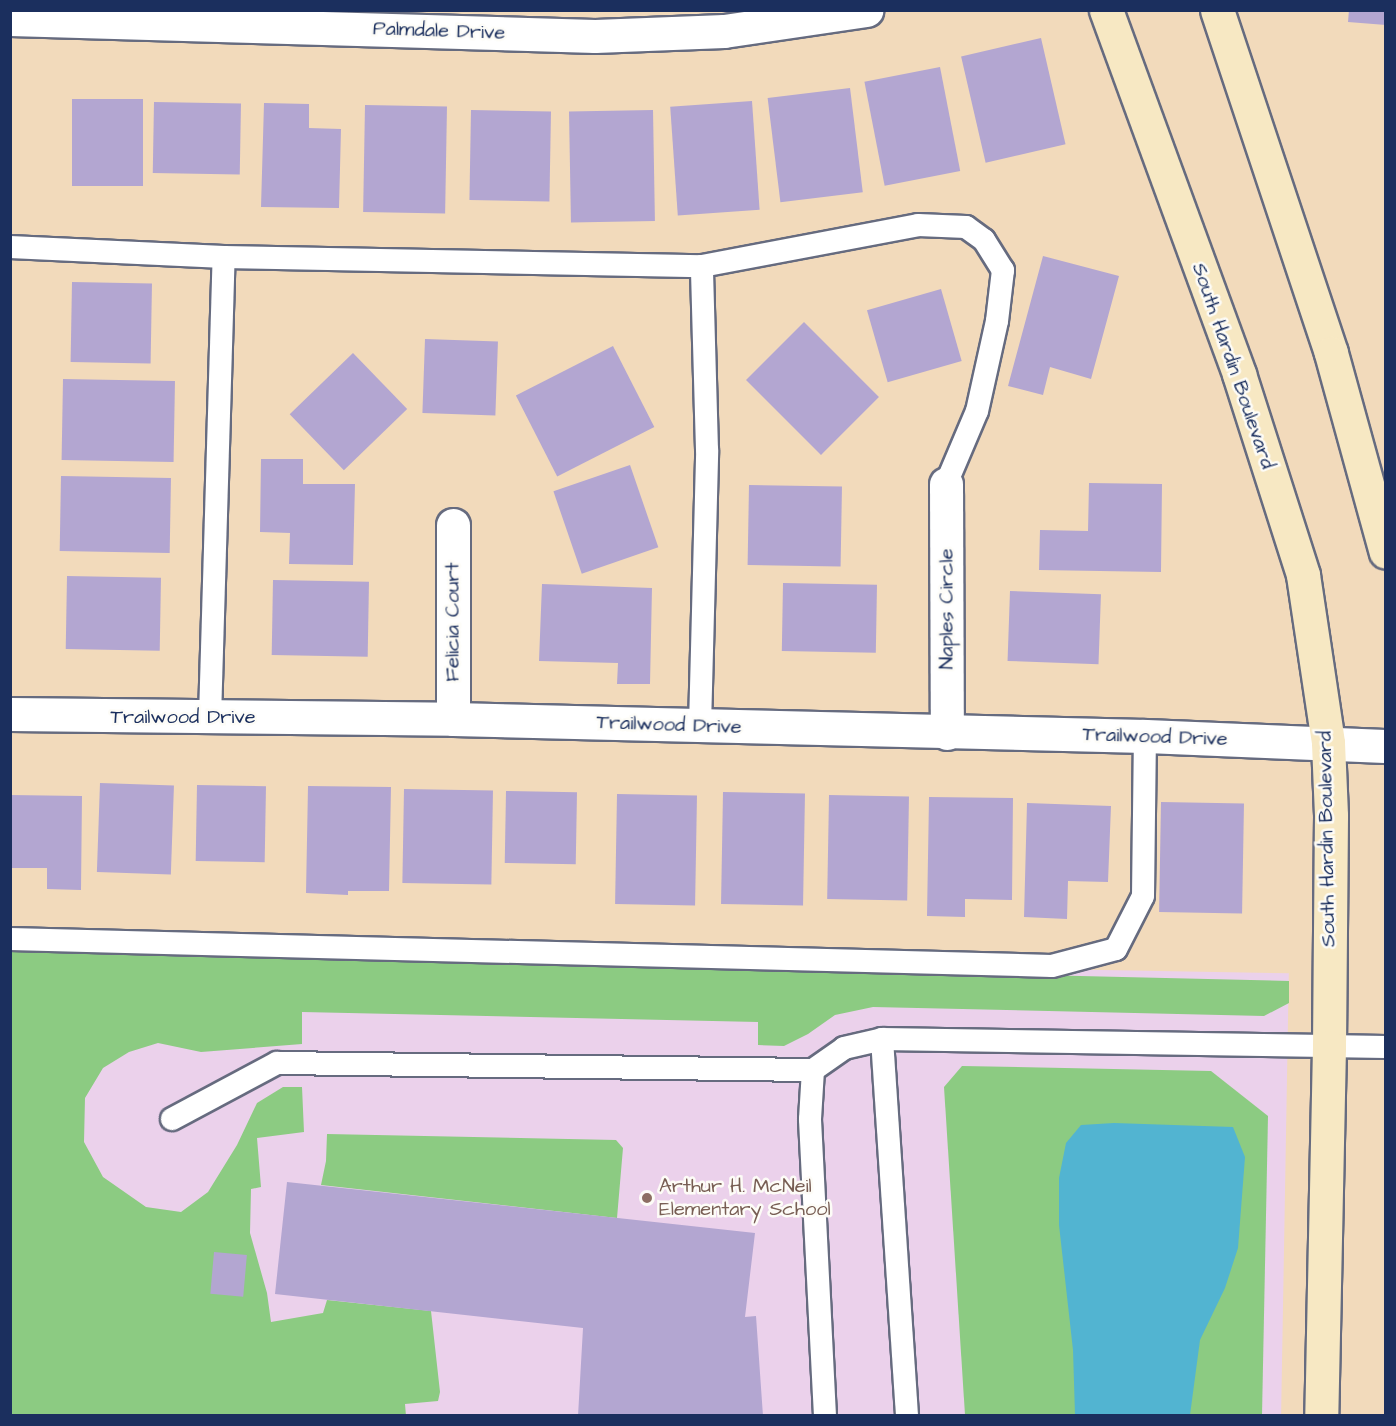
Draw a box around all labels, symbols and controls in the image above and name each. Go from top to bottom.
street label: Palmdale Drive [372,17,506,45]
street label: South Hardin Boulevard [1186,260,1280,472]
street label: Naples Circle [935,549,959,669]
street label: Felicia Court [441,562,465,682]
street label: Trailwood Drive [110,705,256,729]
street label: Trailwood Drive [596,710,742,740]
street label: Trailwood Drive [1082,722,1228,752]
street label: South Hardin Boulevard [1313,731,1341,947]
place label: Arthur H. McNeil Elementary School [659,1174,831,1221]
marker: Arthur H. McNeil Elementary School [640,1191,654,1205]

